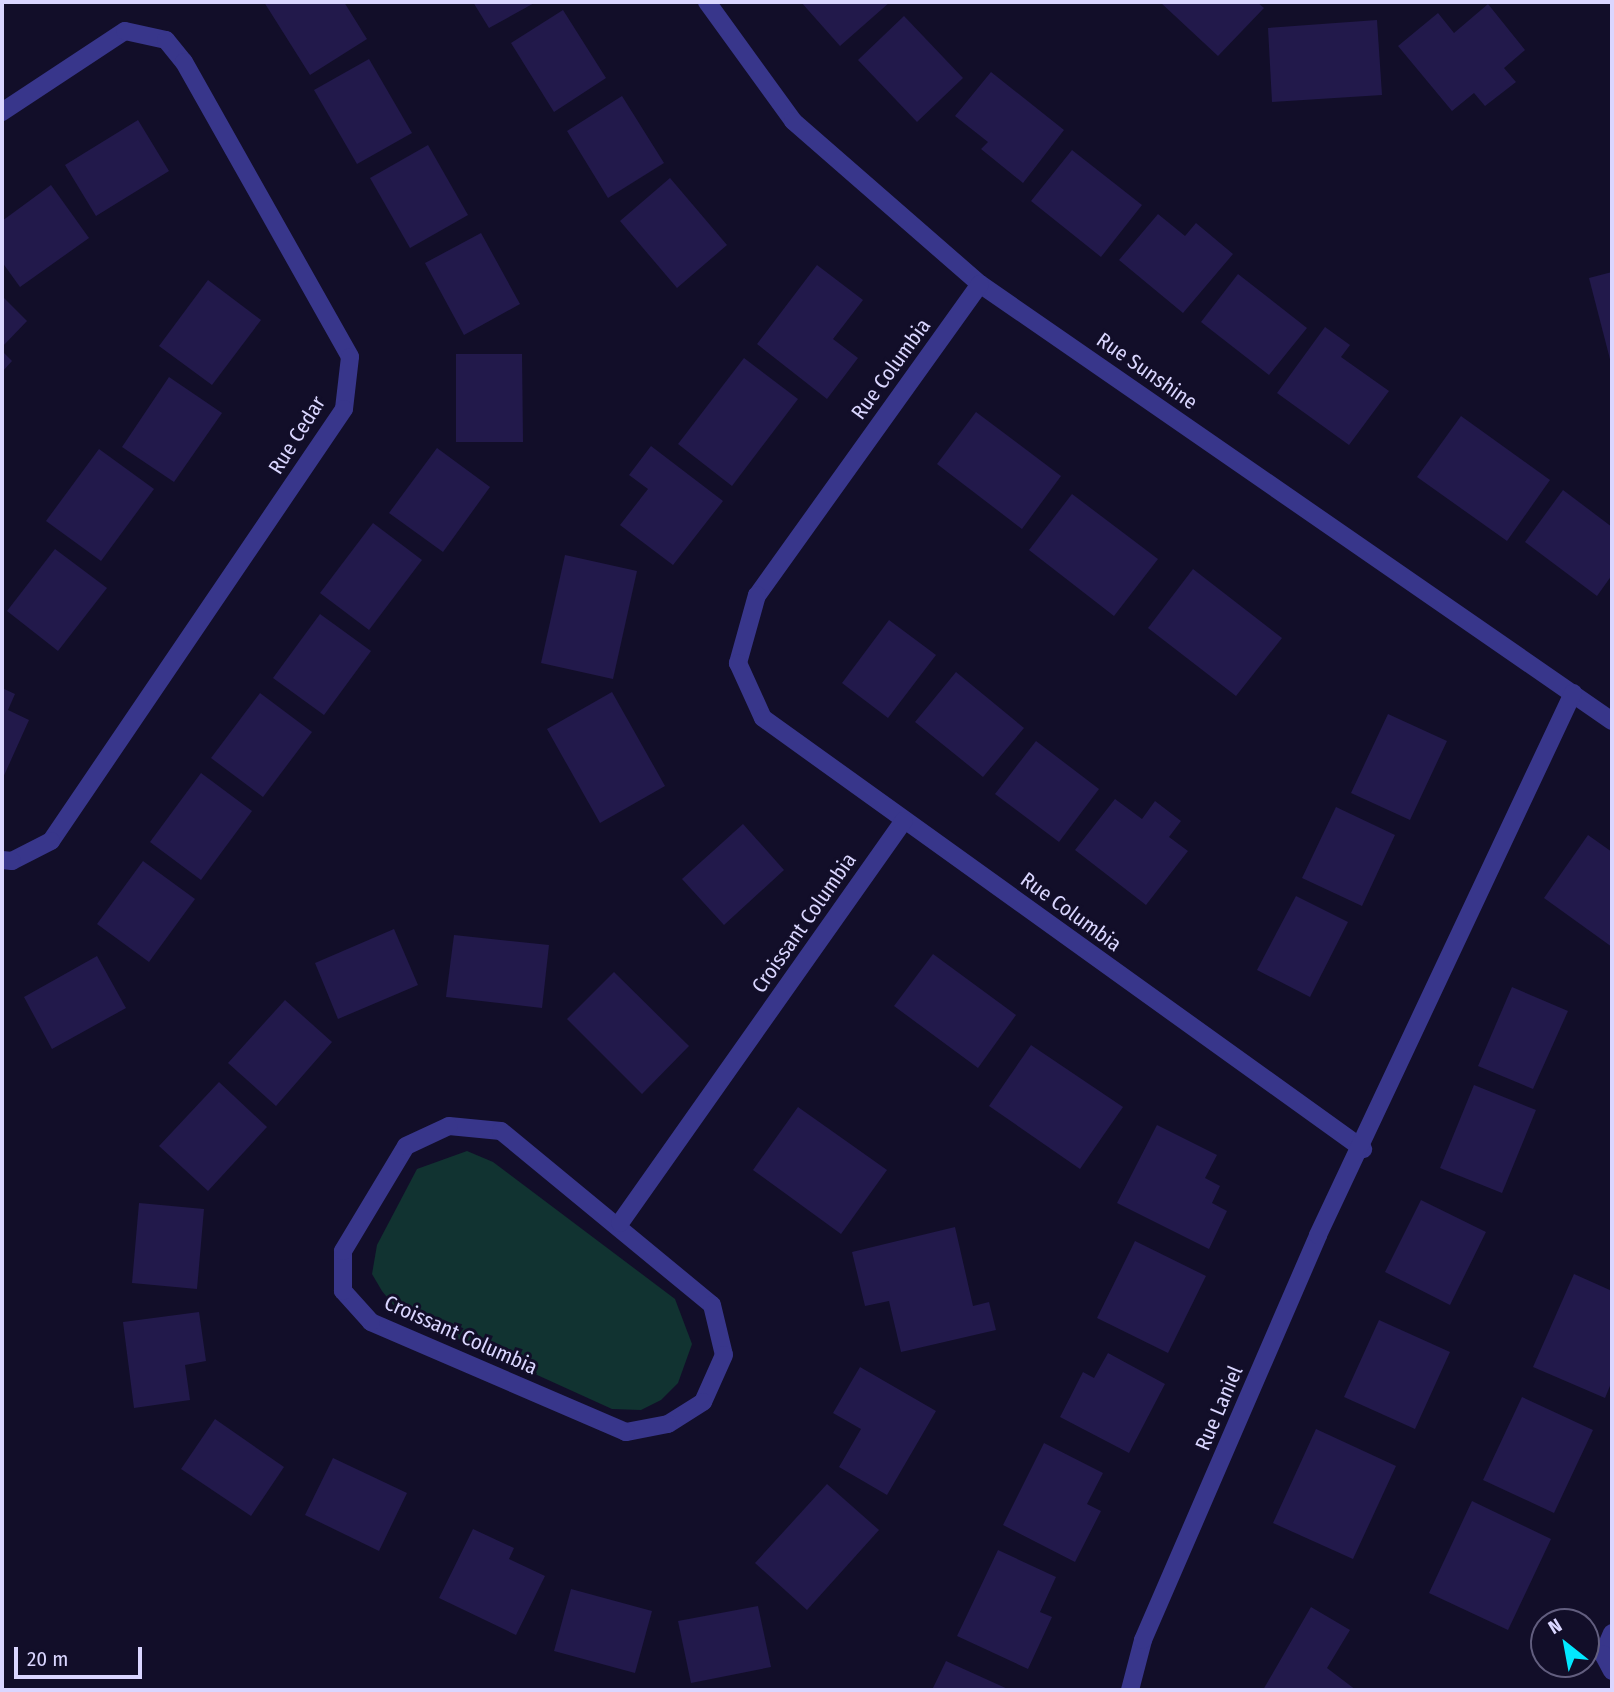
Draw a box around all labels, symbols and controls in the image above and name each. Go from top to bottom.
street label: Rue Columbia [846,314,936,424]
street label: Rue Sunshine [1092,327,1202,415]
street label: Rue Cedar [263,391,331,479]
street label: Croissant Columbia [746,848,862,998]
street label: Rue Columbia [1016,867,1126,957]
street label: Croissant Columbia [381,1290,541,1380]
street label: Rue Laniel [1190,1362,1248,1454]
north arrow [1530,1608,1600,1678]
text: N [1544,1613,1566,1639]
scale bar [18,1632,145,1676]
text: 20 m [27,1646,68,1672]

